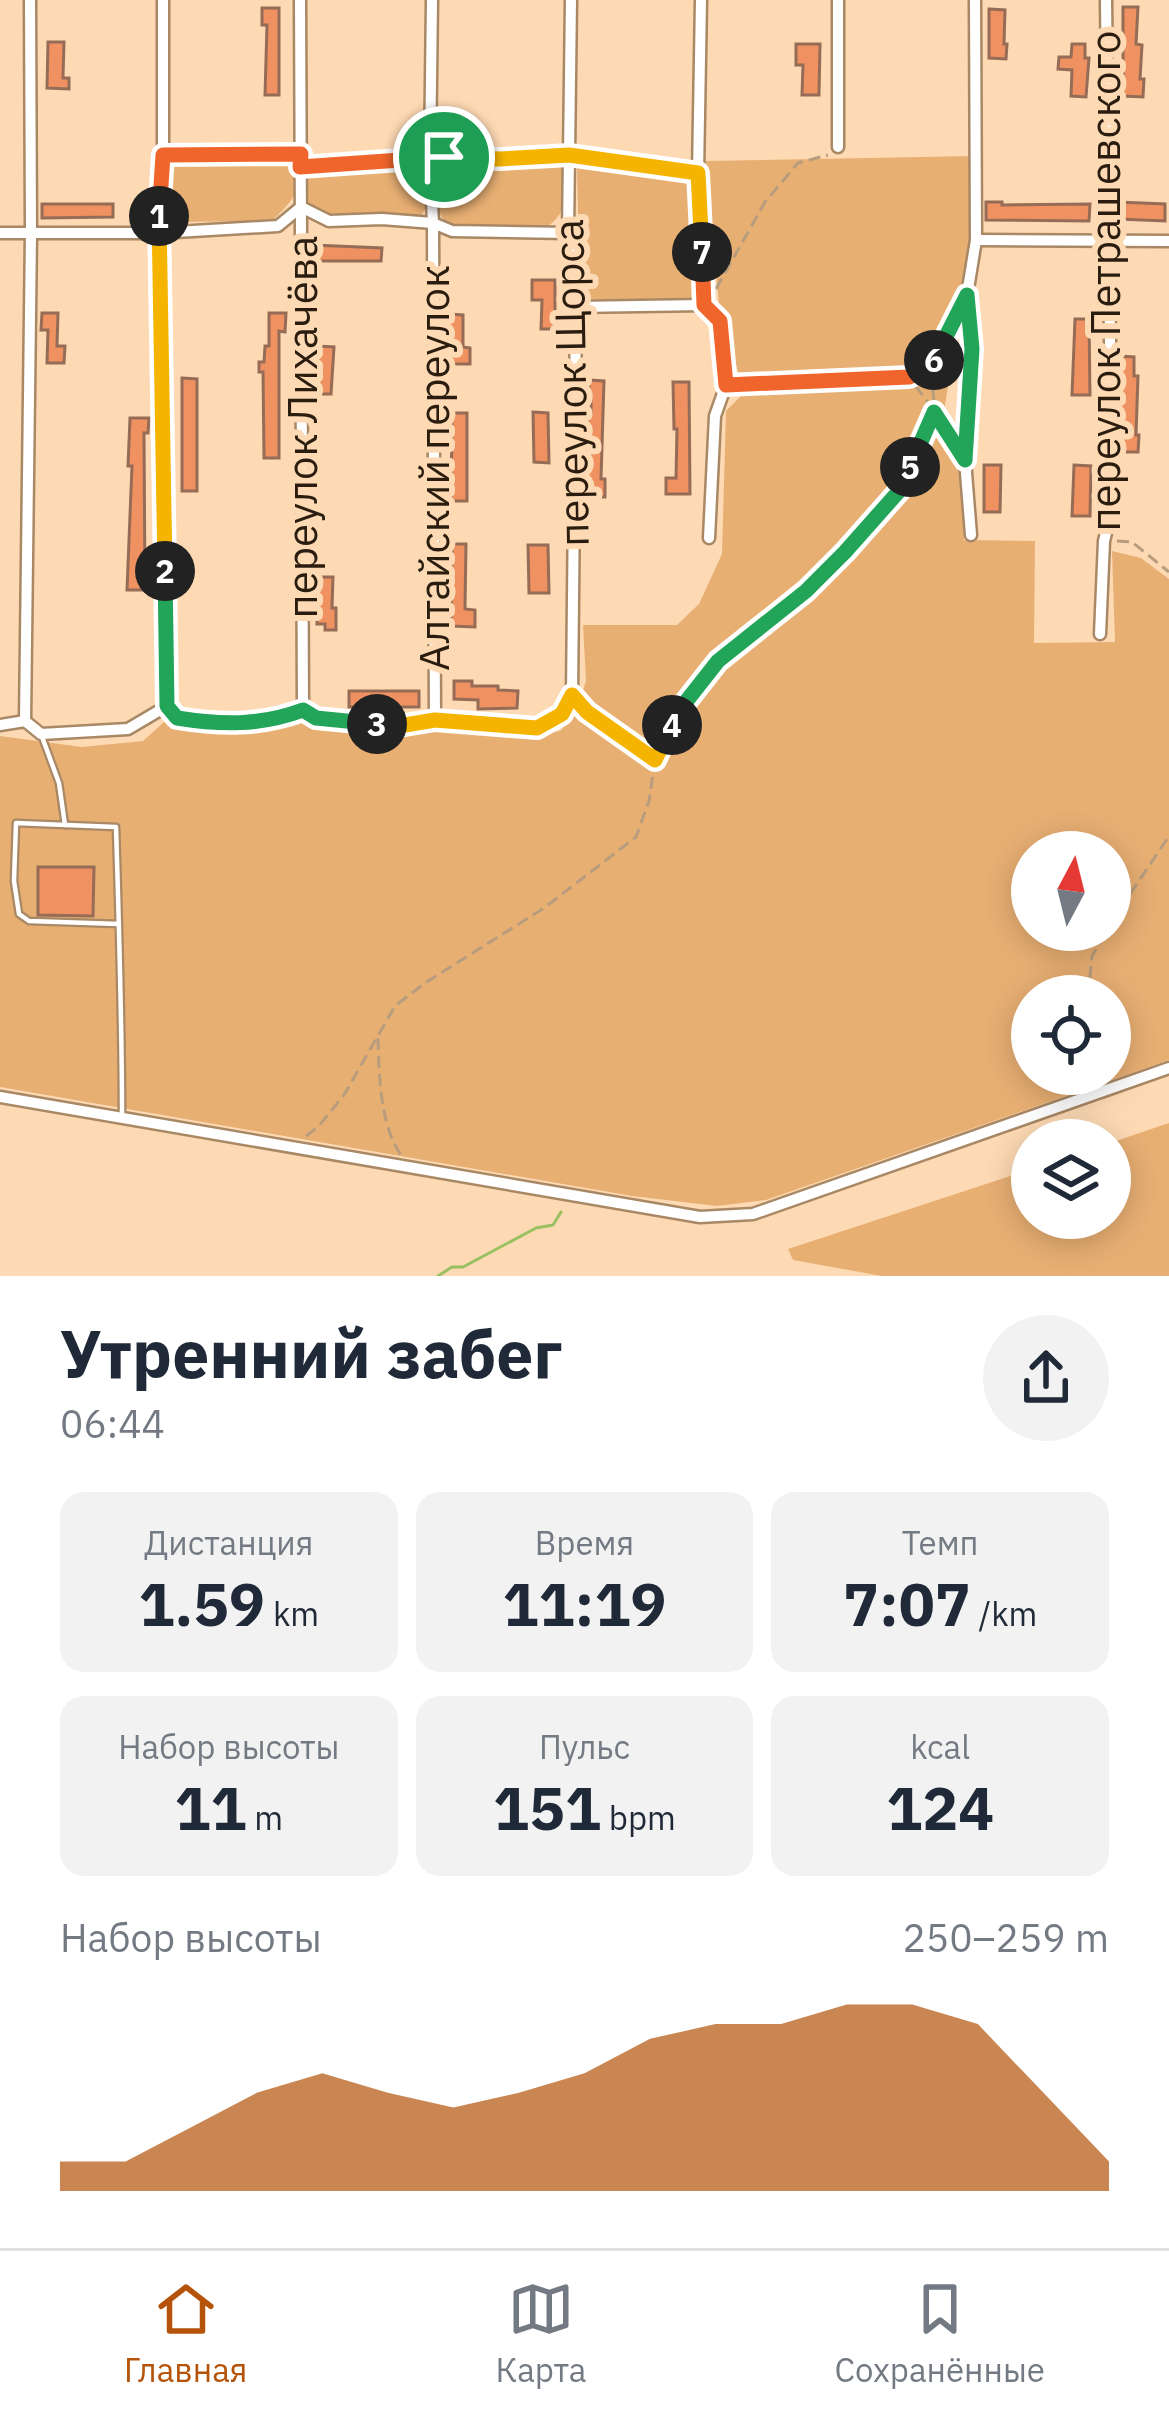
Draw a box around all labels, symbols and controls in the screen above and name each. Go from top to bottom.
street label: переулок Петрашевского [1077,30,1132,532]
pin [393,106,495,208]
icon: arrive [411,124,477,190]
pin: 1 [129,186,189,246]
text: 1 [149,194,169,237]
street label: переулок Щорса [540,219,601,547]
pin: 7 [672,222,732,282]
text: 7 [692,230,712,273]
street label: переулок Лихачёва [274,236,329,618]
street label: Алтайский переулок [406,265,461,671]
pin: 6 [904,330,964,390]
text: 6 [924,338,944,381]
pin: 5 [880,437,940,497]
text: 5 [900,445,920,488]
pin: 2 [135,541,195,601]
text: 2 [155,549,175,592]
pin: 3 [347,694,407,754]
pin: 4 [642,695,702,755]
text: 3 [367,702,387,745]
text: 4 [662,703,682,746]
north arrow [1011,831,1131,951]
map controls [1011,831,1131,1239]
button: locate [1011,975,1131,1095]
button: layers [1011,1119,1131,1239]
text: Утренний забег [60,1310,563,1396]
button: share [983,1315,1109,1441]
text: 06:44 [60,1398,165,1449]
text: Дистанция [144,1521,313,1564]
text: Время [535,1521,634,1564]
text: Темп [902,1521,979,1564]
text: 1.59 [139,1564,265,1643]
text: 11:19 [503,1564,666,1643]
text: 7:07 [843,1564,971,1643]
text: km [265,1592,319,1635]
text: /km [971,1592,1037,1635]
text: Набор высоты [118,1725,340,1768]
text: Пульс [539,1725,630,1768]
text: kcal [910,1725,970,1768]
text: 11 [175,1768,247,1847]
text: 151 [493,1768,601,1847]
text: 124 [886,1768,994,1847]
text: m [247,1796,283,1839]
text: bpm [601,1796,676,1839]
text: Набор высоты [60,1912,322,1963]
text: 250–259 m [902,1912,1109,1963]
tab: Главная [124,2276,247,2391]
tab: Карта [496,2276,586,2391]
tab: Сохранённые [835,2276,1045,2391]

